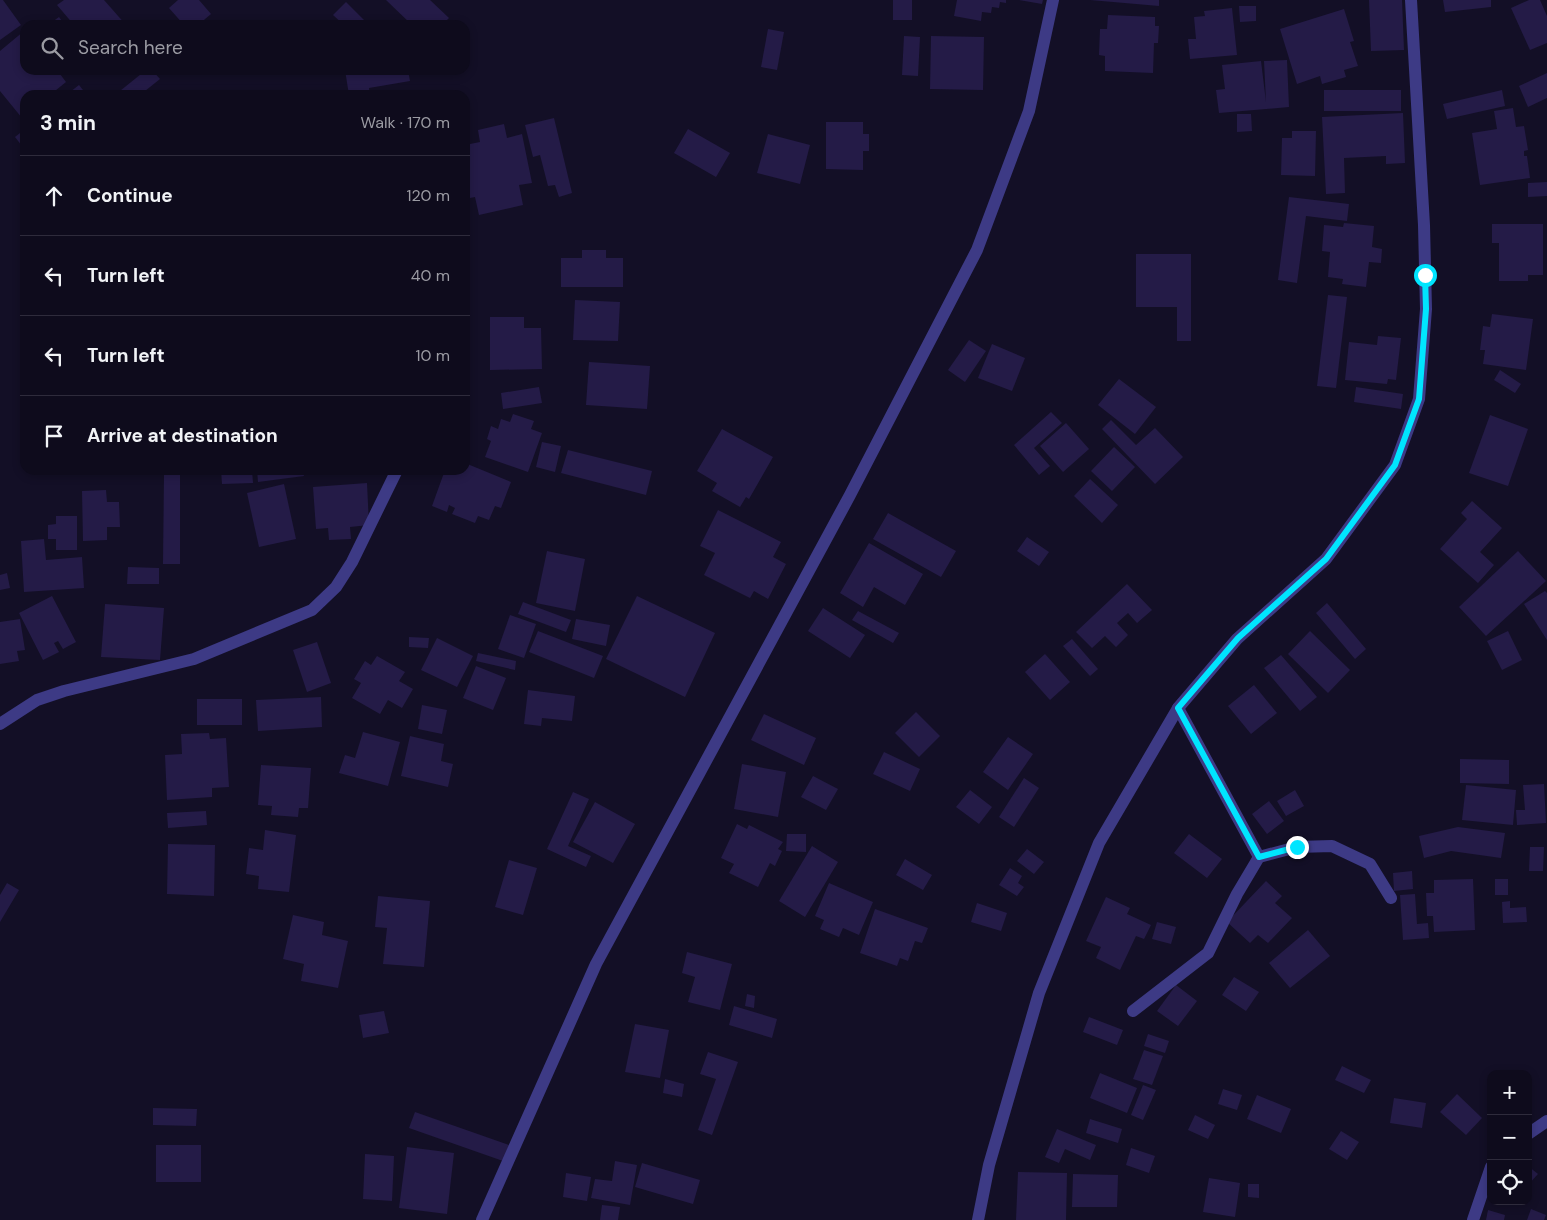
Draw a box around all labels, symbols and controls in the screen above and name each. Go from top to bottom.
search box [20,20,470,75]
icon: search [38,34,66,62]
text: Search here [78,35,183,60]
text: 3 min [40,109,96,137]
text: Walk · 170 m [361,112,450,133]
icon: ahead [40,182,68,210]
text: Continue [87,183,173,208]
text: 120 m [406,185,450,206]
icon: left [40,262,68,290]
text: Turn left [87,263,165,288]
route start [1414,264,1437,287]
text: 40 m [411,265,450,286]
icon: left [40,342,68,370]
text: Turn left [87,343,165,368]
text: 10 m [416,345,450,366]
icon: arrive [40,422,68,450]
text: Arrive at destination [87,423,278,448]
route end [1286,836,1309,859]
map controls [1487,1070,1532,1205]
button: + [1487,1070,1532,1115]
button: − [1487,1115,1532,1160]
button: locate [1487,1160,1532,1205]

